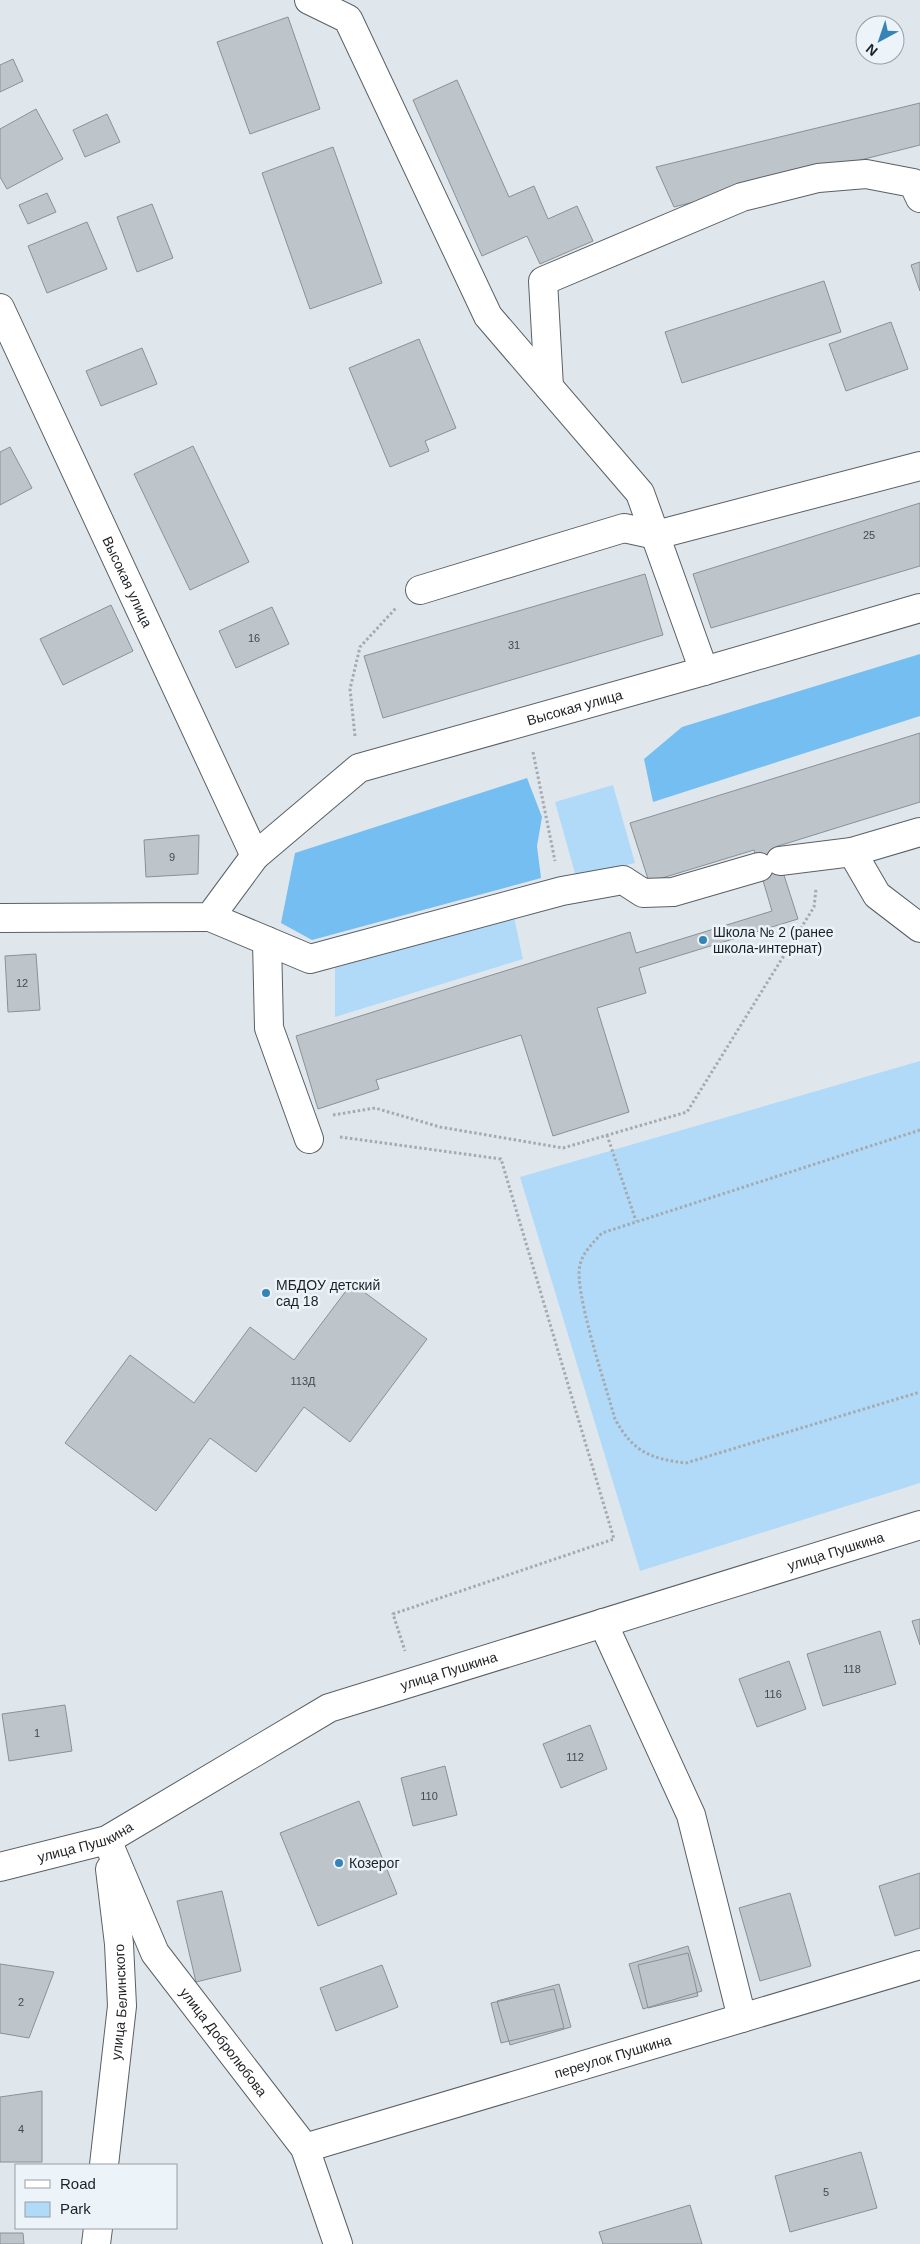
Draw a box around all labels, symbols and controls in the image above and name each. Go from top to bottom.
north arrow [855,15,905,65]
text: N [863,41,881,59]
house number: 25 [863,529,875,541]
street label: Высокая улица [99,534,156,630]
house number: 16 [248,632,260,644]
house number: 31 [508,639,520,651]
street label: Высокая улица [525,686,624,728]
house number: 9 [169,851,175,863]
place label: Школа № 2 (ранее школа-интернат) [713,924,834,956]
marker: Школа № 2 (ранее школа-интернат) [697,934,709,946]
house number: 12 [16,977,28,989]
place label: МБДОУ детский сад 18 [276,1277,380,1309]
marker: МБДОУ детский сад 18 [260,1287,272,1299]
house number: 113Д [291,1375,316,1387]
street label: улица Пушкина [785,1529,886,1574]
street label: улица Пушкина [399,1648,499,1693]
house number: 118 [843,1663,861,1675]
house number: 116 [764,1688,782,1700]
house number: 1 [34,1727,40,1739]
house number: 112 [566,1751,584,1763]
house number: 110 [420,1790,438,1802]
street label: улица Пушкина [36,1818,136,1865]
place label: Козерог [349,1855,400,1871]
marker: Козерог [333,1857,345,1869]
street label: улица Белинского [108,1943,130,2061]
street label: улица Добролюбова [177,1984,270,2100]
house number: 2 [18,1996,24,2008]
street label: переулок Пушкина [552,2031,673,2081]
house number: 4 [18,2123,24,2135]
legend [15,2164,178,2229]
text: Road [60,2175,96,2192]
house number: 5 [823,2186,829,2198]
text: Park [60,2200,91,2217]

